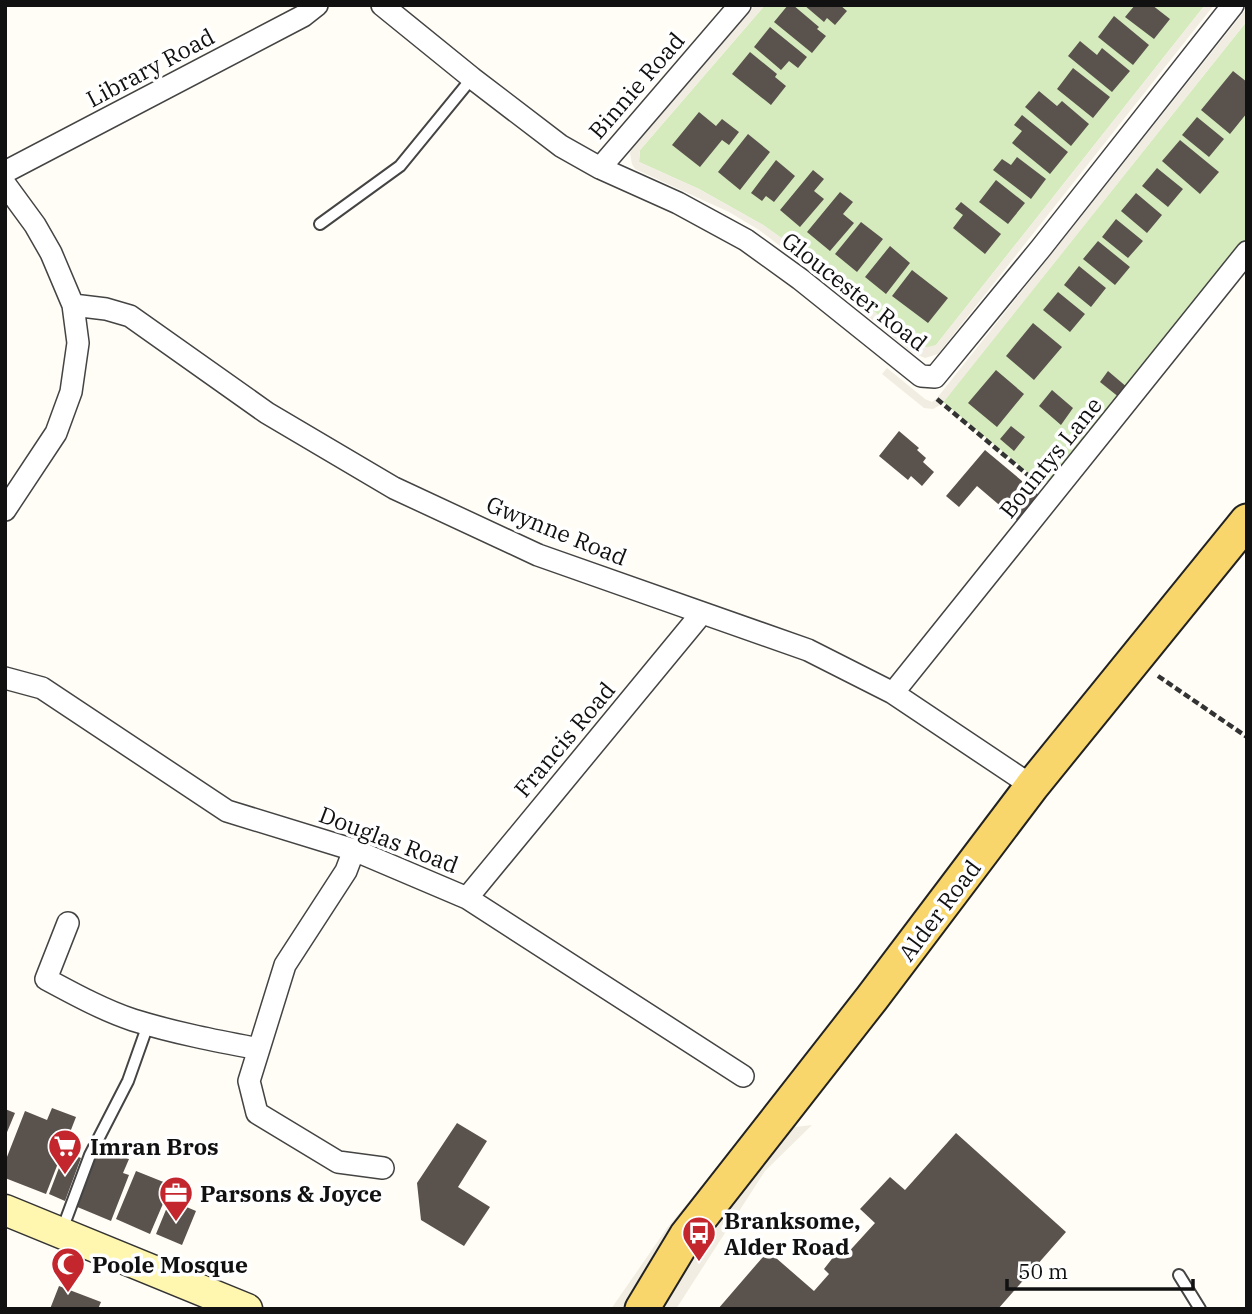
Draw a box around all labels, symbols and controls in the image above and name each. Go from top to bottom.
street label: Library Road [81,21,219,113]
street label: Binnie Road [581,25,691,145]
street label: Gloucester Road [776,225,934,357]
street label: Bountys Lane [992,390,1108,524]
street label: Gwynne Road [482,488,632,572]
street label: Francis Road [507,675,621,803]
street label: Douglas Road [315,799,463,879]
street label: Alder Road [891,853,987,967]
supermarket icon: Imran Bros [46,1127,84,1176]
place label: Imran Bros [90,1131,219,1161]
office icon: Parsons & Joyce [157,1174,195,1223]
place label: Parsons & Joyce [200,1178,382,1208]
place label: Branksome, Alder Road [724,1205,860,1261]
bus stop icon: Branksome, Alder Road [680,1214,718,1263]
mosque icon: Poole Mosque [49,1245,87,1294]
scale bar [1007,1248,1192,1292]
place label: Poole Mosque [92,1249,248,1279]
text: 50 m [1018,1257,1068,1285]

